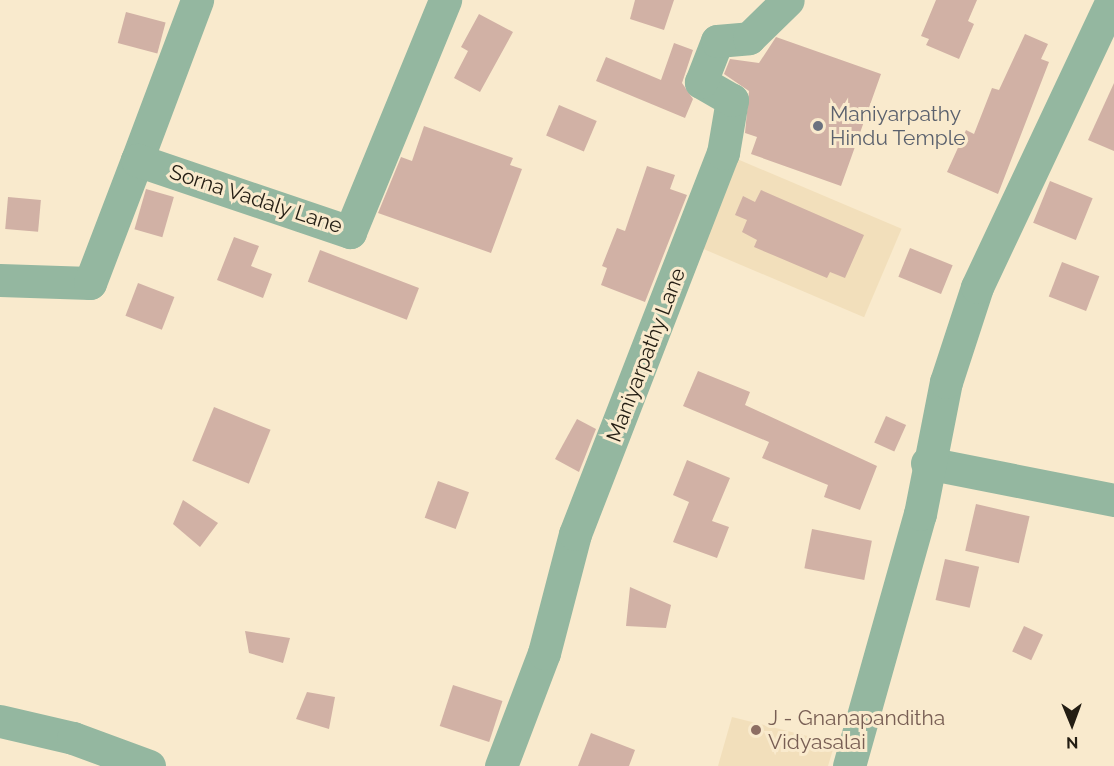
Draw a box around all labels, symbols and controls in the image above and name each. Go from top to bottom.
place label: Maniyarpathy Hindu Temple [830,101,966,151]
marker: Maniyarpathy Hindu Temple [811,119,825,133]
street label: Sorna Vadaly Lane [166,159,346,239]
street label: Maniyarpathy Lane [601,264,691,446]
north arrow [1042,694,1102,754]
place label: J - Gnanapanditha Vidyasalai [768,705,945,755]
marker: J - Gnanapanditha Vidyasalai [749,723,763,737]
text: N [1066,733,1079,752]

